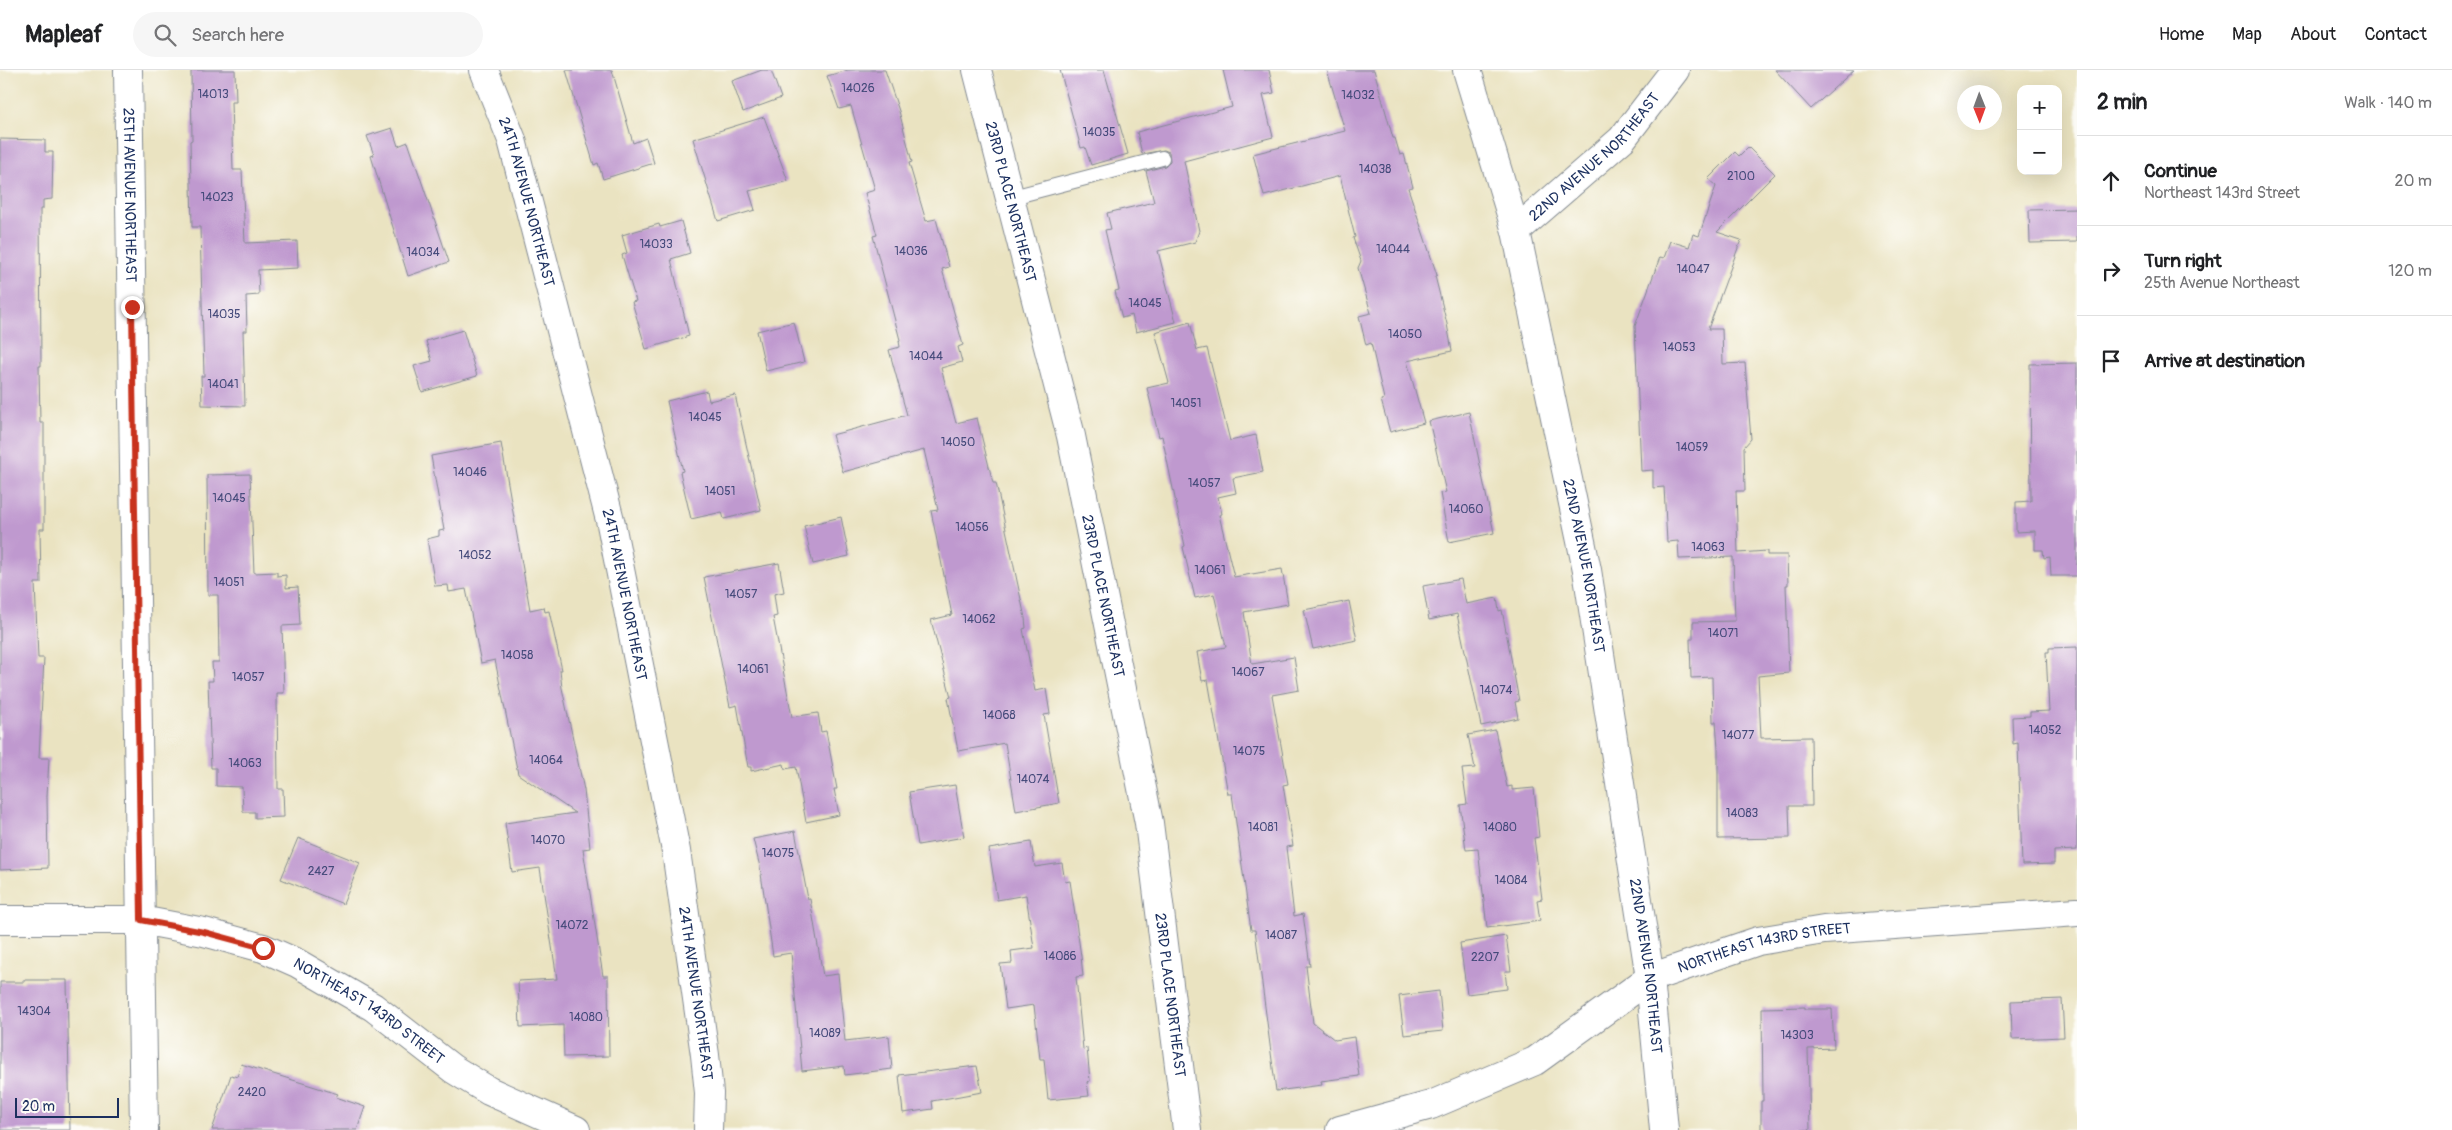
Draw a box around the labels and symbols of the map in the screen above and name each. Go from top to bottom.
house number: 14026 [841,81,875,96]
north arrow [1957,85,2002,130]
house number: 14013 [197,87,229,102]
house number: 14032 [1341,88,1375,103]
street label: 22ND AVENUE NORTHEAST [1525,89,1664,226]
street label: 25TH AVENUE NORTHEAST [119,108,140,282]
street label: 24TH AVENUE NORTHEAST [494,114,558,289]
street label: 23RD PLACE NORTHEAST [981,119,1040,284]
house number: 14035 [1082,125,1116,140]
house number: 14038 [1359,162,1391,177]
house number: 2100 [1727,169,1755,184]
house number: 14023 [201,190,234,205]
house number: 14033 [639,237,673,252]
house number: 14044 [1376,242,1410,257]
house number: 14036 [894,244,928,259]
house number: 14034 [406,245,440,260]
house number: 14047 [1676,262,1710,277]
route end [121,296,144,319]
house number: 14045 [1128,296,1162,311]
house number: 14035 [207,307,241,322]
house number: 14050 [1388,327,1422,342]
house number: 14053 [1662,340,1696,355]
house number: 14044 [909,349,943,364]
house number: 14041 [207,377,239,392]
house number: 14051 [1170,396,1202,411]
house number: 14045 [688,410,722,425]
house number: 14050 [941,435,975,450]
house number: 14059 [1676,440,1708,455]
house number: 14046 [453,465,487,480]
house number: 14057 [1188,476,1221,491]
street label: 22ND AVENUE NORTHEAST [1558,477,1609,654]
house number: 14051 [704,484,736,499]
house number: 14045 [212,491,246,506]
house number: 14060 [1448,502,1484,517]
street label: 24TH AVENUE NORTHEAST [597,507,651,682]
street label: 23RD PLACE NORTHEAST [1077,513,1128,679]
house number: 14056 [955,520,989,535]
house number: 14063 [1691,540,1725,555]
house number: 14052 [458,548,492,563]
house number: 14061 [1194,563,1226,578]
house number: 14051 [213,575,245,590]
house number: 14057 [725,587,758,602]
house number: 14062 [962,612,996,627]
house number: 14071 [1708,626,1738,641]
house number: 14058 [501,648,533,663]
house number: 14061 [737,662,769,677]
house number: 14067 [1231,665,1265,680]
house number: 14057 [232,670,265,685]
house number: 14074 [1479,683,1513,698]
house number: 14068 [983,708,1015,723]
house number: 14052 [2028,723,2062,738]
house number: 14077 [1722,728,1755,743]
house number: 14075 [1233,744,1265,759]
house number: 14064 [529,753,563,768]
house number: 14063 [228,756,262,771]
house number: 14074 [1016,772,1050,787]
house number: 14083 [1726,806,1759,821]
house number: 14081 [1248,820,1278,835]
house number: 14080 [1483,820,1517,835]
house number: 14070 [531,833,565,848]
house number: 14075 [762,846,794,861]
house number: 2427 [308,864,335,879]
house number: 14084 [1495,873,1527,888]
street label: 22ND AVENUE NORTHEAST [1625,877,1666,1054]
street label: 24TH AVENUE NORTHEAST [674,905,717,1081]
street label: 23RD PLACE NORTHEAST [1150,912,1189,1078]
house number: 14072 [556,918,589,933]
street label: NORTHEAST 143RD STREET [1675,919,1852,978]
house number: 14087 [1265,928,1298,943]
route start [252,937,275,960]
house number: 14086 [1044,949,1076,964]
house number: 2207 [1471,950,1500,965]
street label: NORTHEAST 143RD STREET [290,954,448,1069]
house number: 14304 [17,1004,51,1019]
house number: 14080 [569,1010,603,1025]
house number: 14089 [809,1026,841,1041]
house number: 14303 [1780,1028,1814,1043]
house number: 2420 [238,1085,266,1100]
scale bar [15,1095,119,1118]

